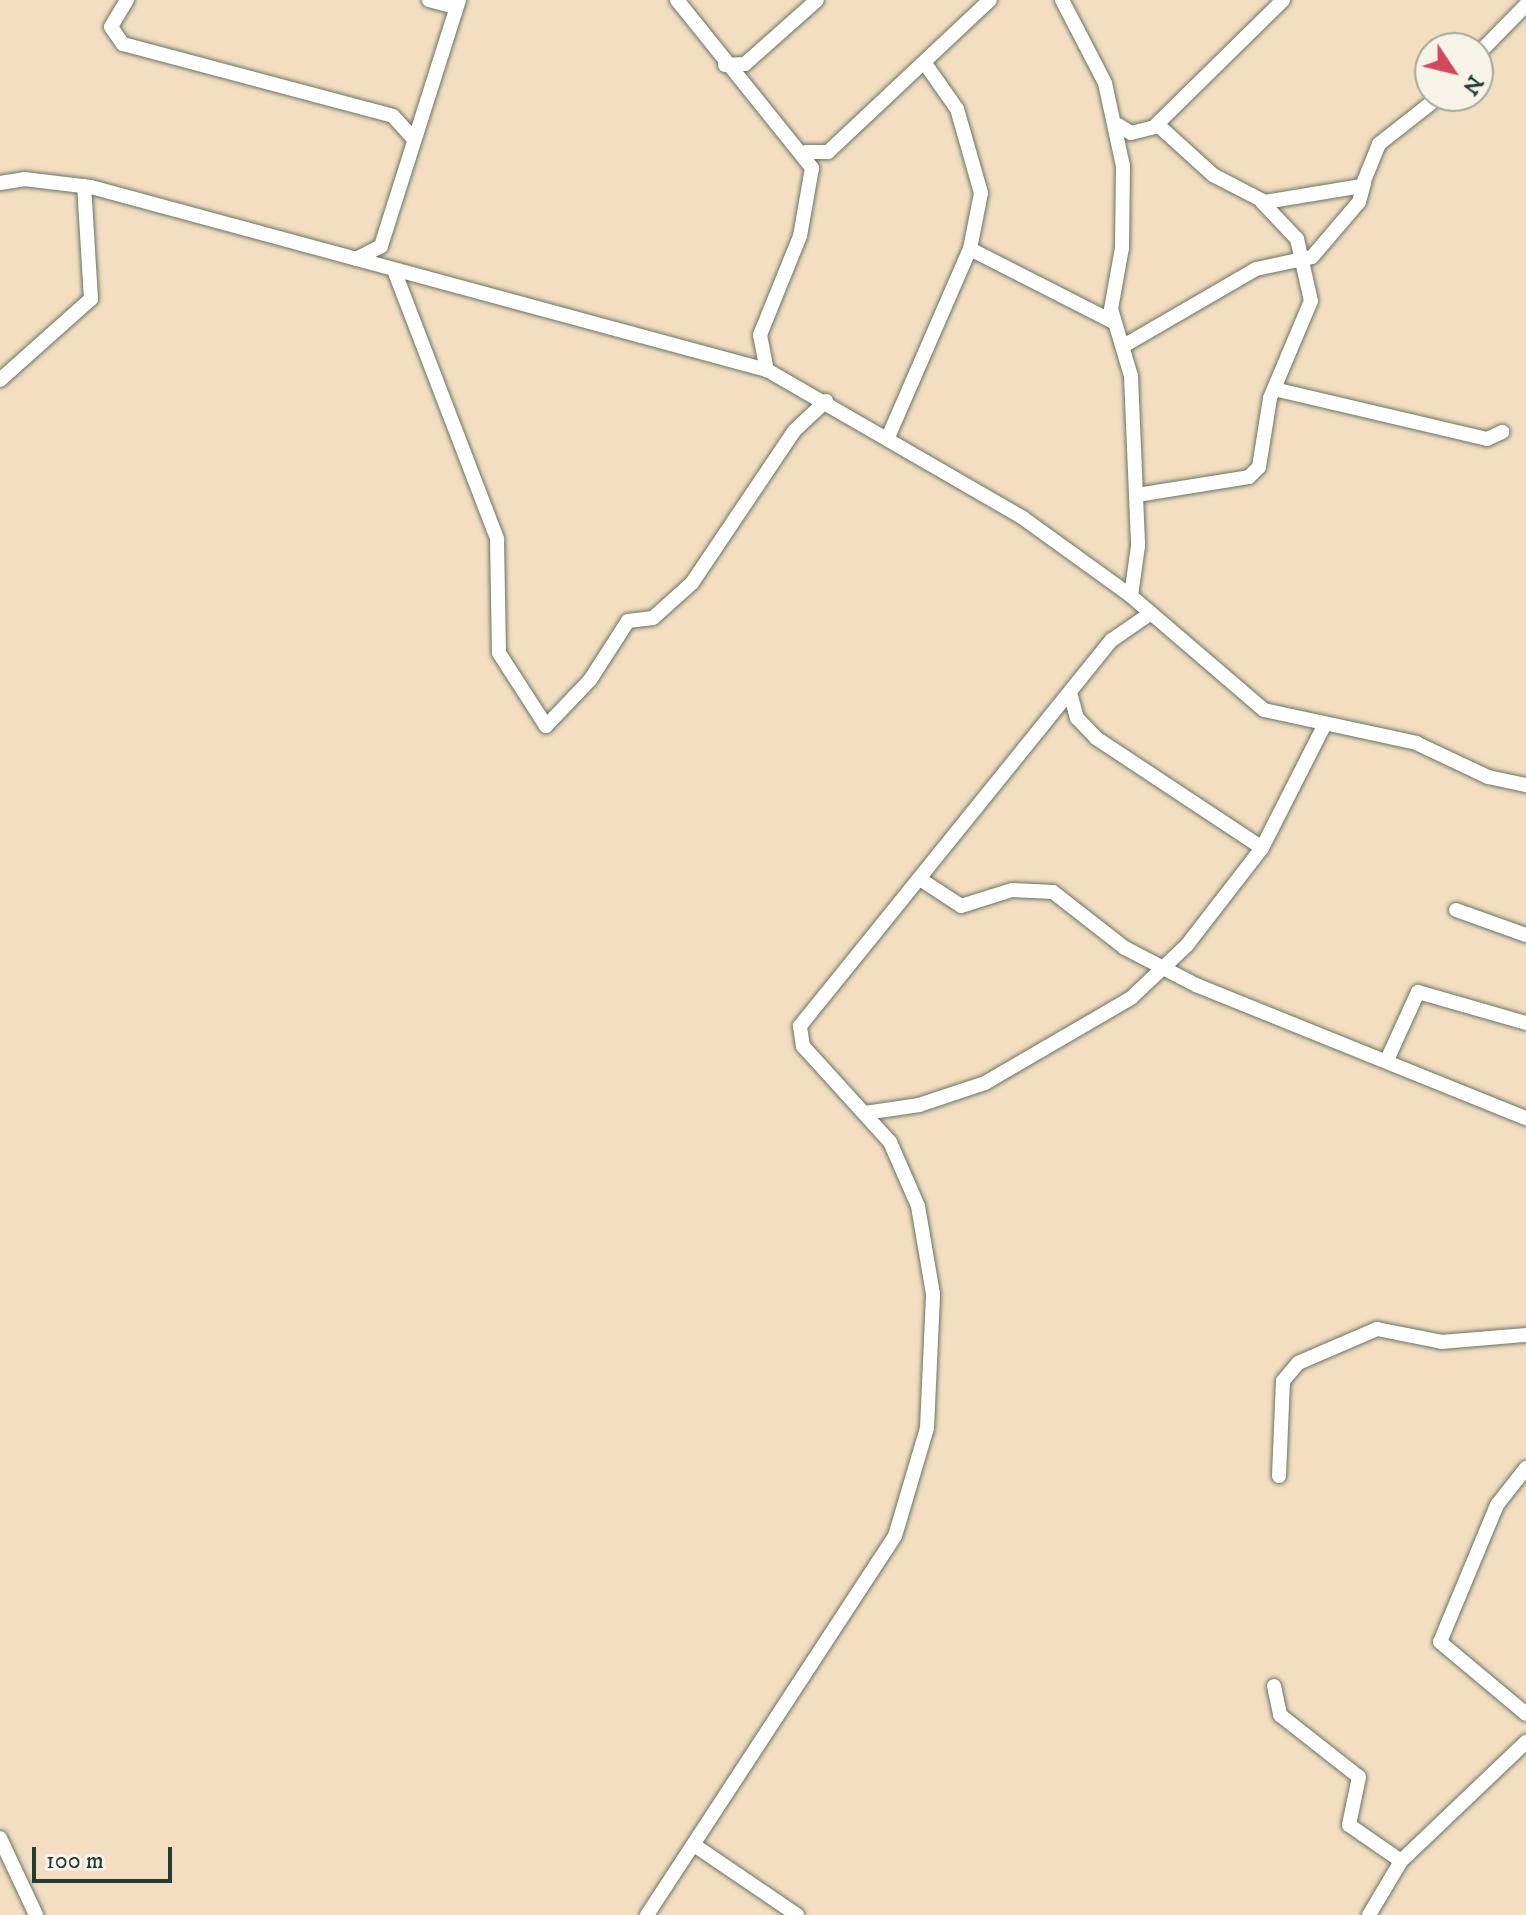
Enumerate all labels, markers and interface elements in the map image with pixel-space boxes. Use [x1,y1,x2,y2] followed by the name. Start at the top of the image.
[1414,32,1494,112] north arrow
[1456,70,1489,100] text: N
[36,1831,176,1881] scale bar
[46,1846,104,1876] text: 100 m

